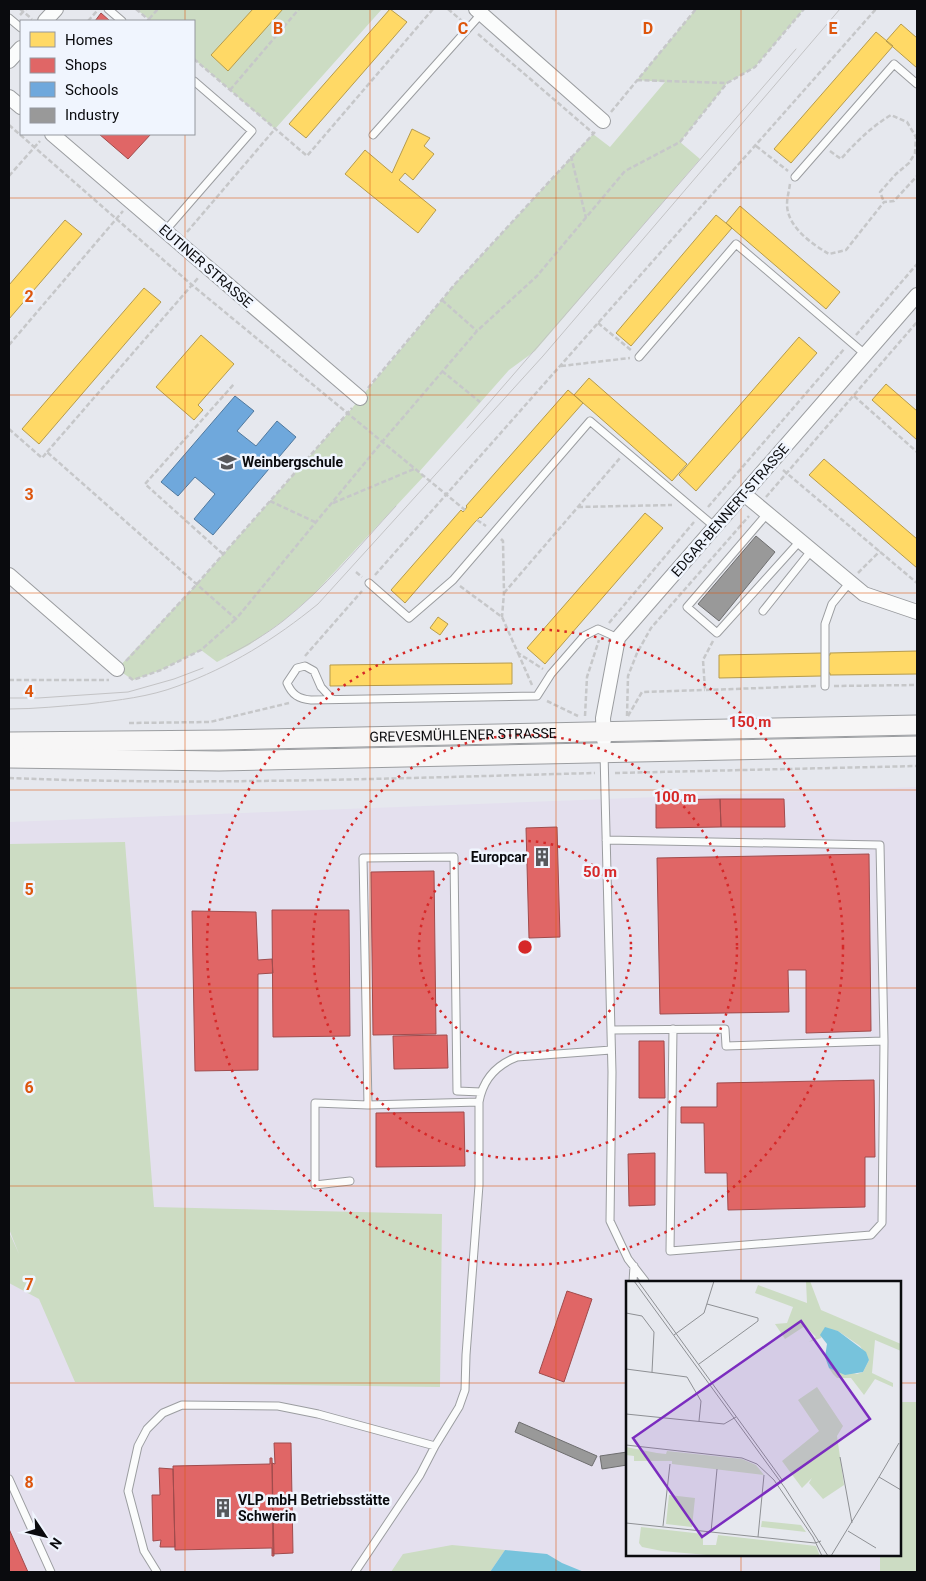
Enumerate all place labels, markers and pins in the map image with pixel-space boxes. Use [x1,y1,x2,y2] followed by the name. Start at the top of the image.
[216,451,238,473] school or university icon: Weinbergschule
[242,454,343,470] place label: Weinbergschule
[531,846,553,868] building icon: Europcar
[471,849,527,865] place label: Europcar
[516,938,534,956] centre of rings
[238,1492,390,1524] place label: VLP mbH Betriebsstätte Schwerin
[212,1497,234,1519] building icon: VLP mbH Betriebsstätte Schwerin

